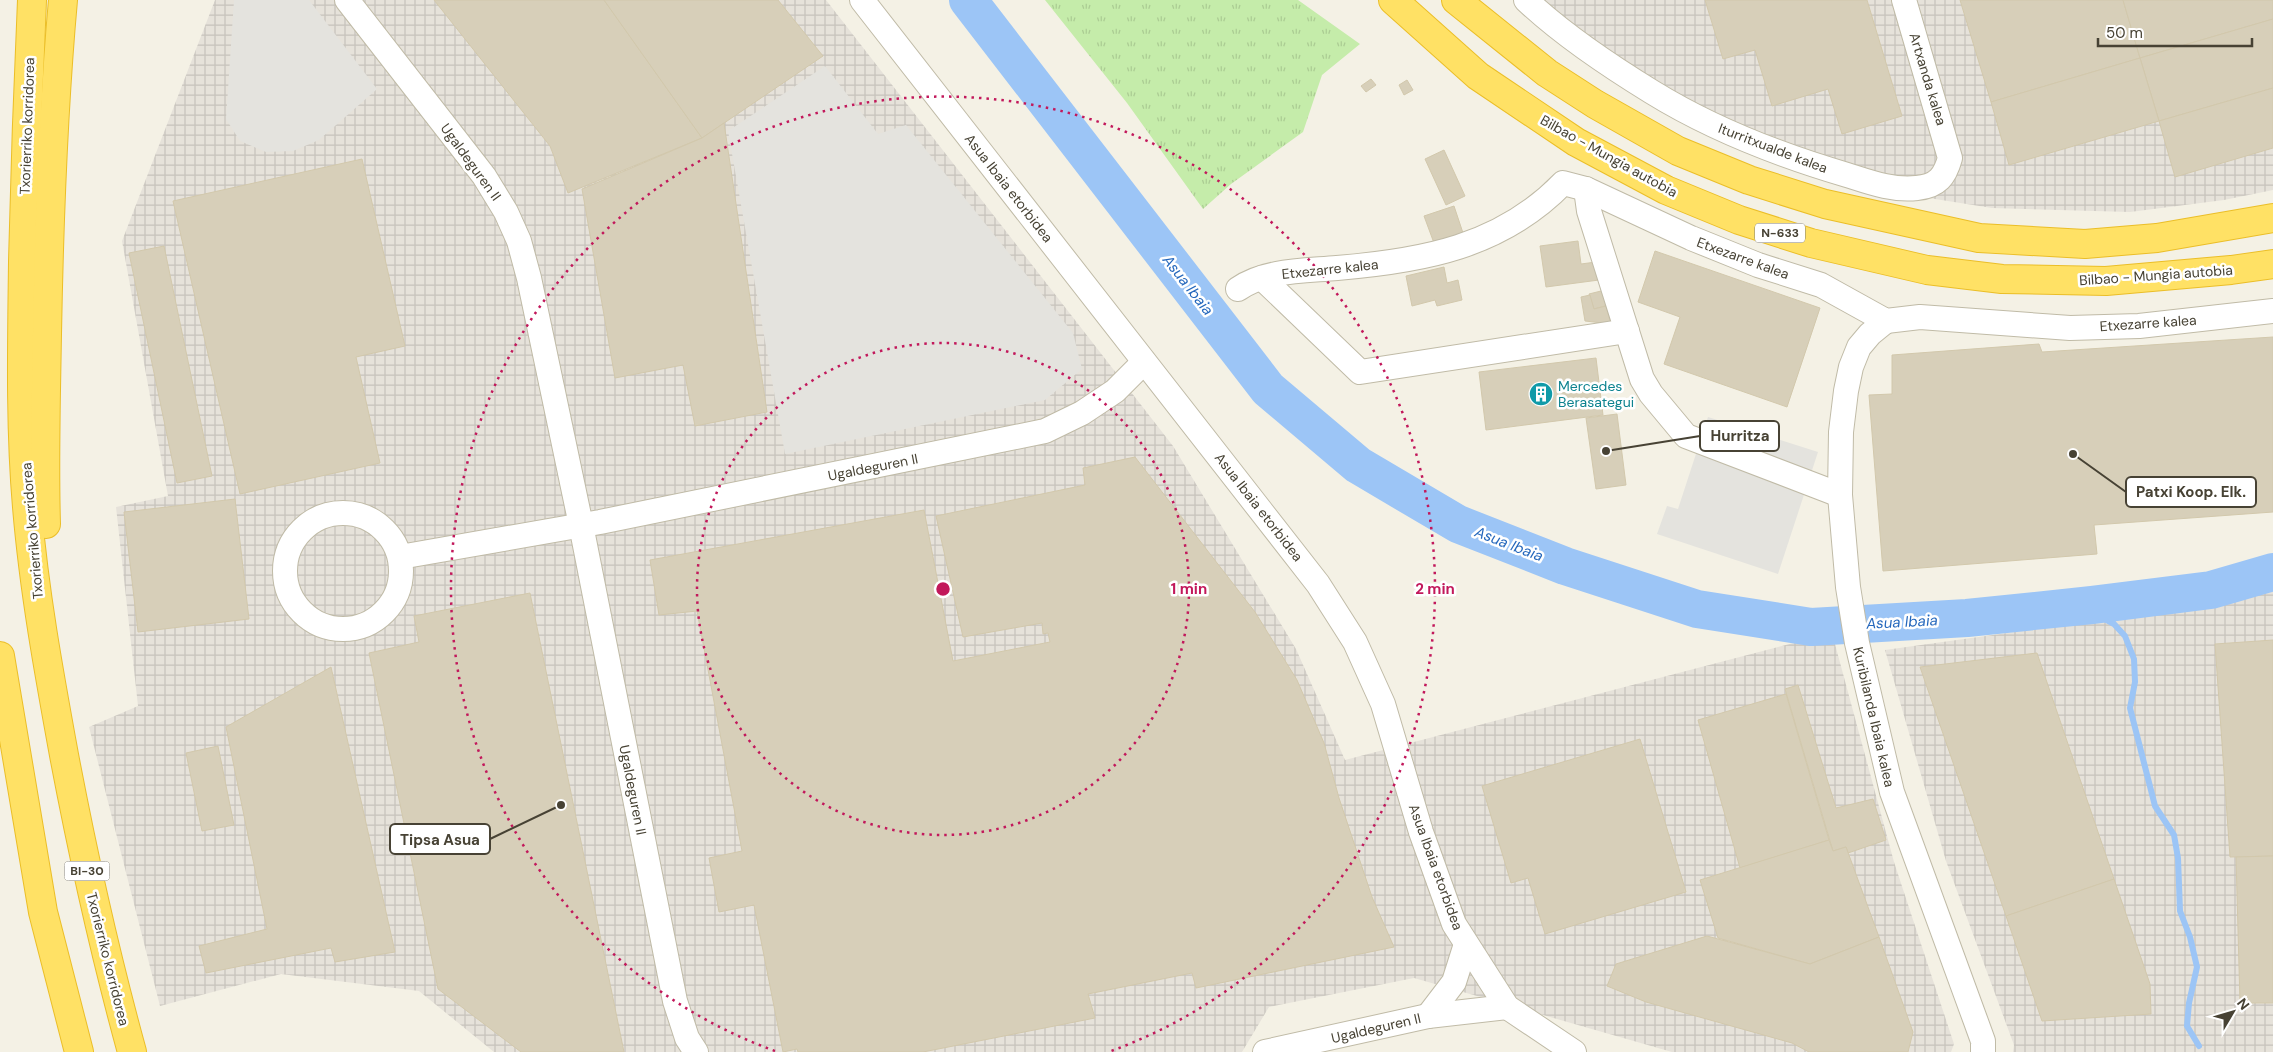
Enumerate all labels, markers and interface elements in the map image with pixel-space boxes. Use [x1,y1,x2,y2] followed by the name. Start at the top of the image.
[2098,15,2252,47] scale bar
[2106,23,2143,43] text: 50 m
[1905,30,1951,128] street label: Artxanda kalea
[16,57,38,195] street label: Txorierriko korridorea
[1537,111,1681,201] street label: Bilbao - Mungia autobia
[1716,119,1830,177] street label: Iturritxualde kalea
[437,120,505,204] street label: Ugaldeguren II
[961,130,1057,246] street label: Asua Ibaia etorbidea
[1755,224,1805,242] road number: N-633
[1694,233,1792,283] street label: Etxezarre kalea
[1157,250,1218,319] water label: Asua Ibaia
[1281,255,1379,283] street label: Etxezarre kalea
[2079,261,2233,289] street label: Bilbao - Mungia autobia
[2099,311,2197,335] street label: Etxezarre kalea
[1558,377,1634,411] place label: Mercedes Berasategui
[1528,381,1554,407] building icon: Mercedes Berasategui
[1700,421,1779,451] callout: Hurritza
[1711,426,1769,446] text: Hurritza
[826,449,920,485] street label: Ugaldeguren II
[1211,449,1307,565] street label: Asua Ibaia etorbidea
[17,462,47,600] street label: Txorierriko korridorea
[2126,477,2256,507] callout: Patxi Koop. Elk.
[2136,482,2246,502] text: Patxi Koop. Elk.
[1471,521,1546,566] water label: Asua Ibaia
[1171,579,1207,599] text: 1 min
[1415,579,1455,599] text: 2 min
[934,580,952,598] centre of rings
[1865,610,1938,634] water label: Asua Ibaia
[1849,645,1899,789] street label: Kuribilanda Ibaia kalea
[615,743,651,837] street label: Ugaldeguren II
[1405,801,1467,933] street label: Asua Ibaia etorbidea
[390,824,490,854] callout: Tipsa Asua
[400,830,480,850] text: Tipsa Asua
[64,861,110,880] road number: BI-30
[83,890,133,1028] street label: Txorierriko korridorea
[2208,987,2258,1037] north arrow
[2233,994,2253,1014] text: N
[1329,1009,1423,1047] street label: Ugaldeguren II

